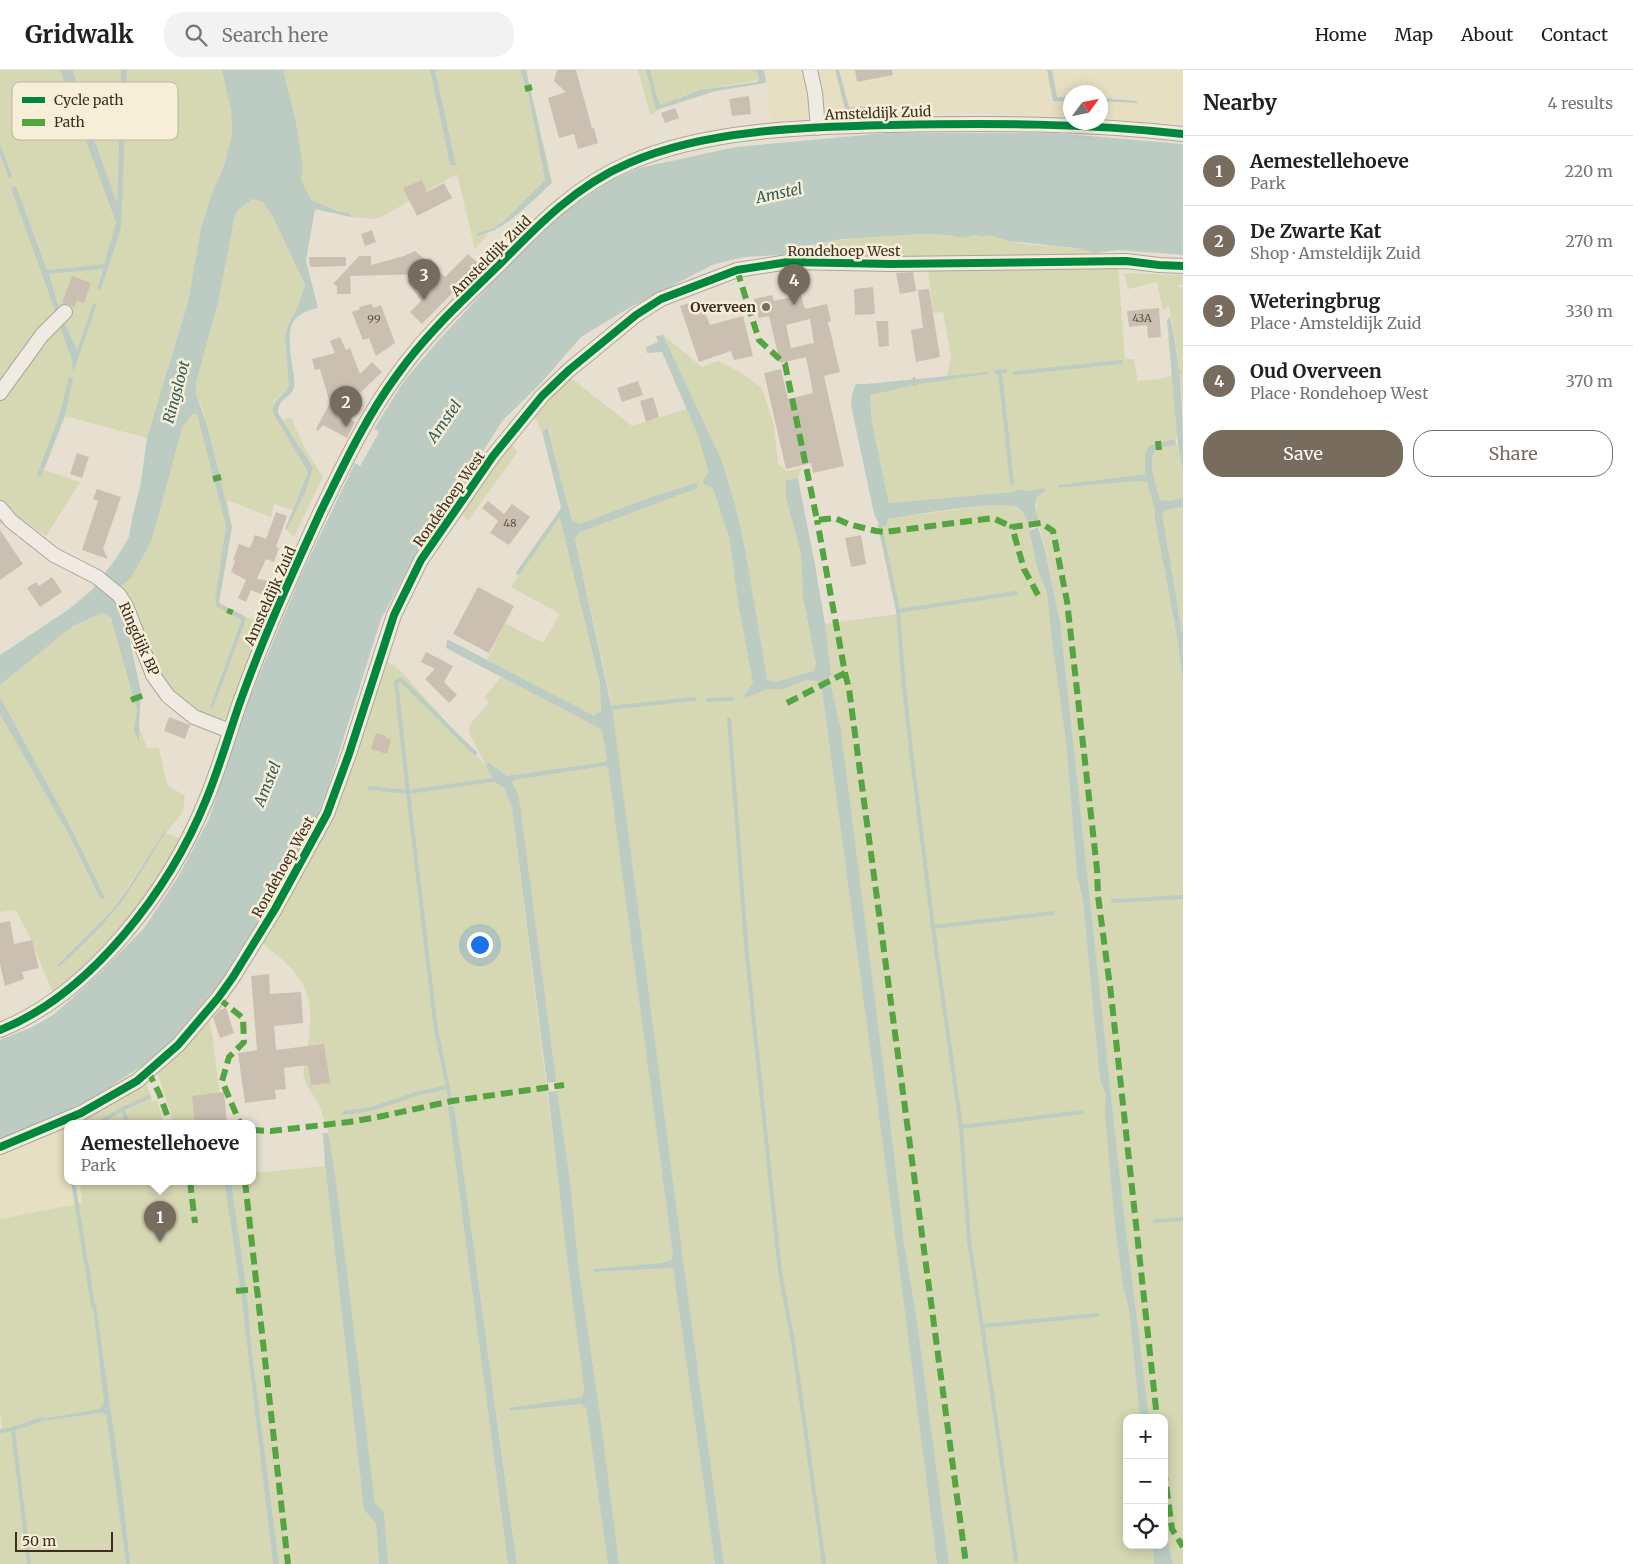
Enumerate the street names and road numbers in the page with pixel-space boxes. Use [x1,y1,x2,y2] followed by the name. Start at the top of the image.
[823,102,932,124] street label: Amsteldijk Zuid
[446,211,536,301] street label: Amsteldijk Zuid
[788,242,901,260] street label: Rondehoep West
[409,447,489,550] street label: Rondehoep West
[240,543,300,649] street label: Amsteldijk Zuid
[115,599,163,679] street label: Ringdijk BP
[248,813,318,921] street label: Rondehoep West

